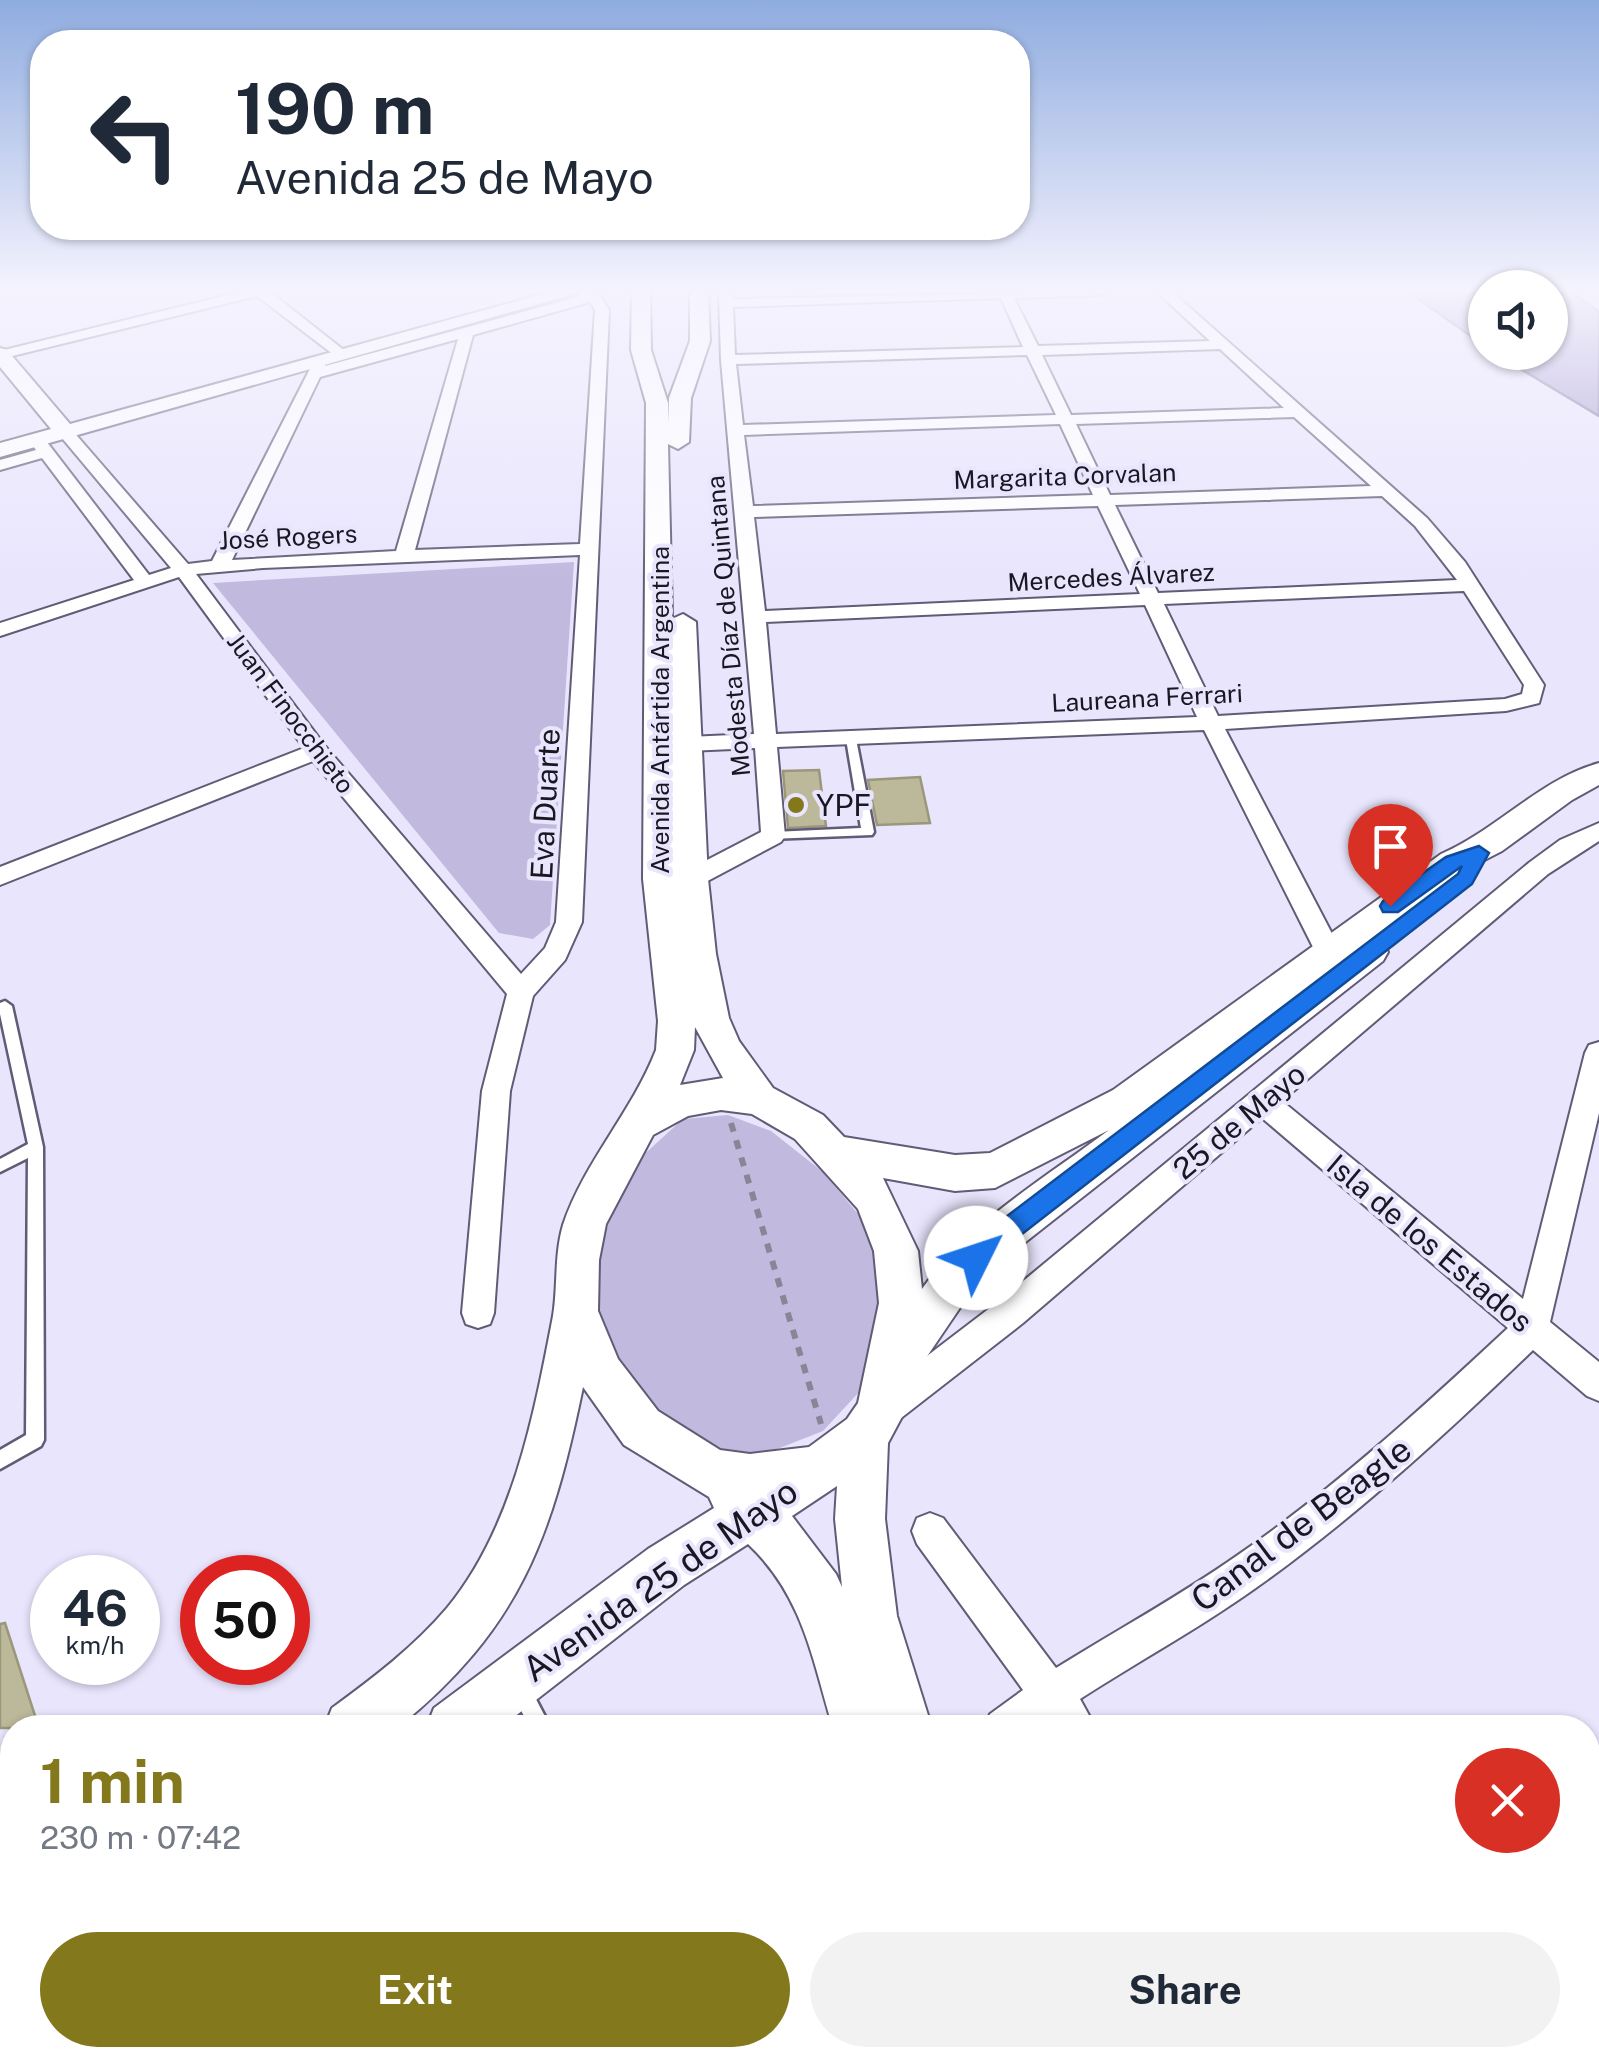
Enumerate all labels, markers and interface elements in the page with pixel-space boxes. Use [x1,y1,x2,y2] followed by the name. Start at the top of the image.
[235,67,434,150] text: 190 m
[70,70,200,200] icon: left
[235,151,654,204] text: Avenida 25 de Mayo
[1468,270,1568,370] map controls
[1468,270,1568,370] button: sound
[953,457,1177,495] street label: Margarita Corvalan
[700,474,756,778] street label: Modesta Díaz de Quintana
[218,518,358,556] street label: José Rogers
[645,546,675,874] street label: Avenida Antártida Argentina
[1007,557,1215,597] street label: Mercedes Álvarez
[221,627,361,799] street label: Juan Finocchieto
[1050,678,1244,718] street label: Laureana Ferrari
[523,728,567,880] street label: Eva Duarte
[816,787,871,823] place label: YPF
[785,794,807,816] marker: YPF
[1348,804,1433,907] pin
[1363,819,1418,874] icon: arrive
[1166,1055,1312,1187] street label: 25 de Mayo
[1320,1147,1540,1339] street label: Isla de los Estados
[924,1206,1028,1310] position arrow
[1183,1428,1419,1620] street label: Canal de Beagle
[515,1470,805,1690] street label: Avenida 25 de Mayo
[180,1555,310,1685] speed limit sign: 50
[62,1578,128,1637] text: 46
[66,1630,124,1660] text: km/h
[40,1746,185,1817] text: 1 min
[1455,1748,1560,1853] button: close
[40,1819,241,1856] text: 230 m · 07:42
[40,1932,790,2047] button: Exit
[810,1932,1560,2047] button: Share

